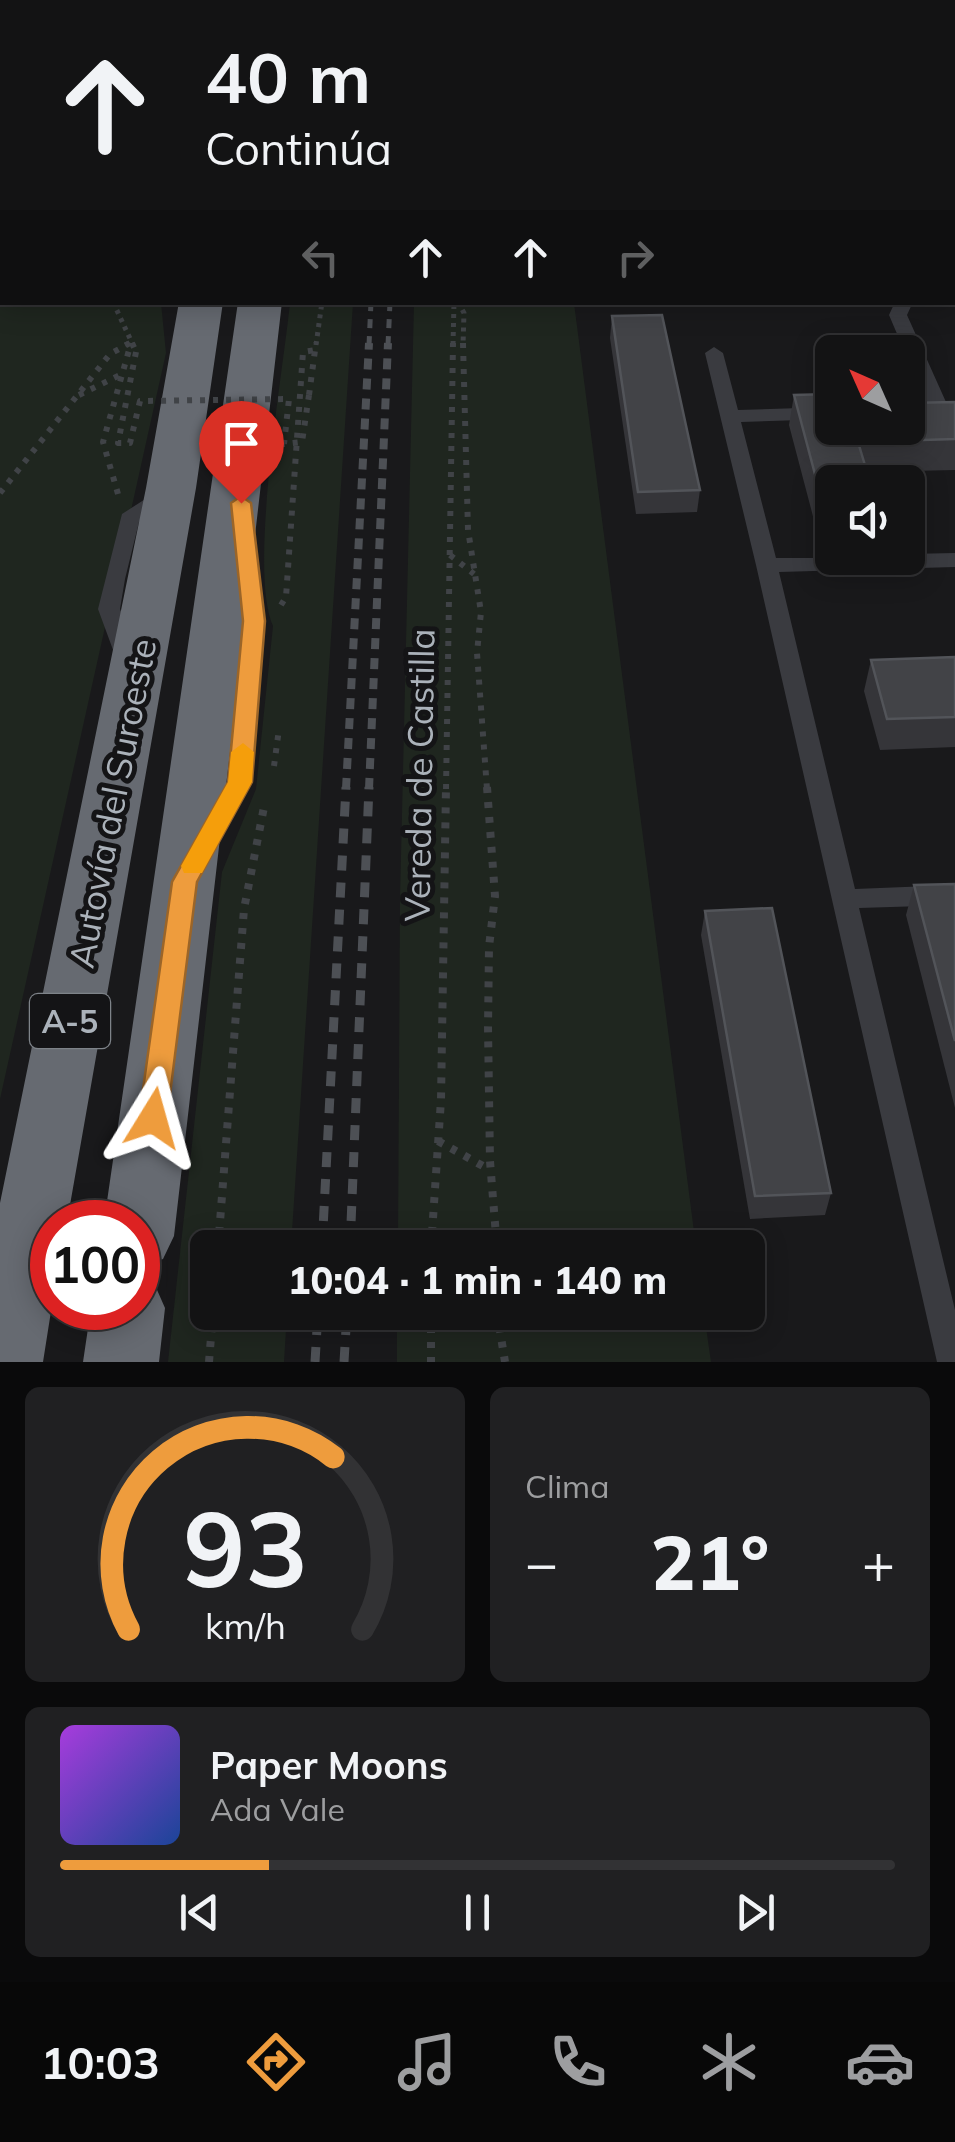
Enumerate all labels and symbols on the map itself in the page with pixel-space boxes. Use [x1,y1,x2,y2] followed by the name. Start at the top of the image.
[815,335,925,445] north arrow
[199,401,284,504] pin
[394,628,444,922] street label: Vereda de Castilla
[59,635,165,971] street label: Autovía del Suroeste
[30,994,110,1048] road number: A-5
[101,1066,205,1170] position arrow
[30,1200,160,1330] speed limit sign: 100

